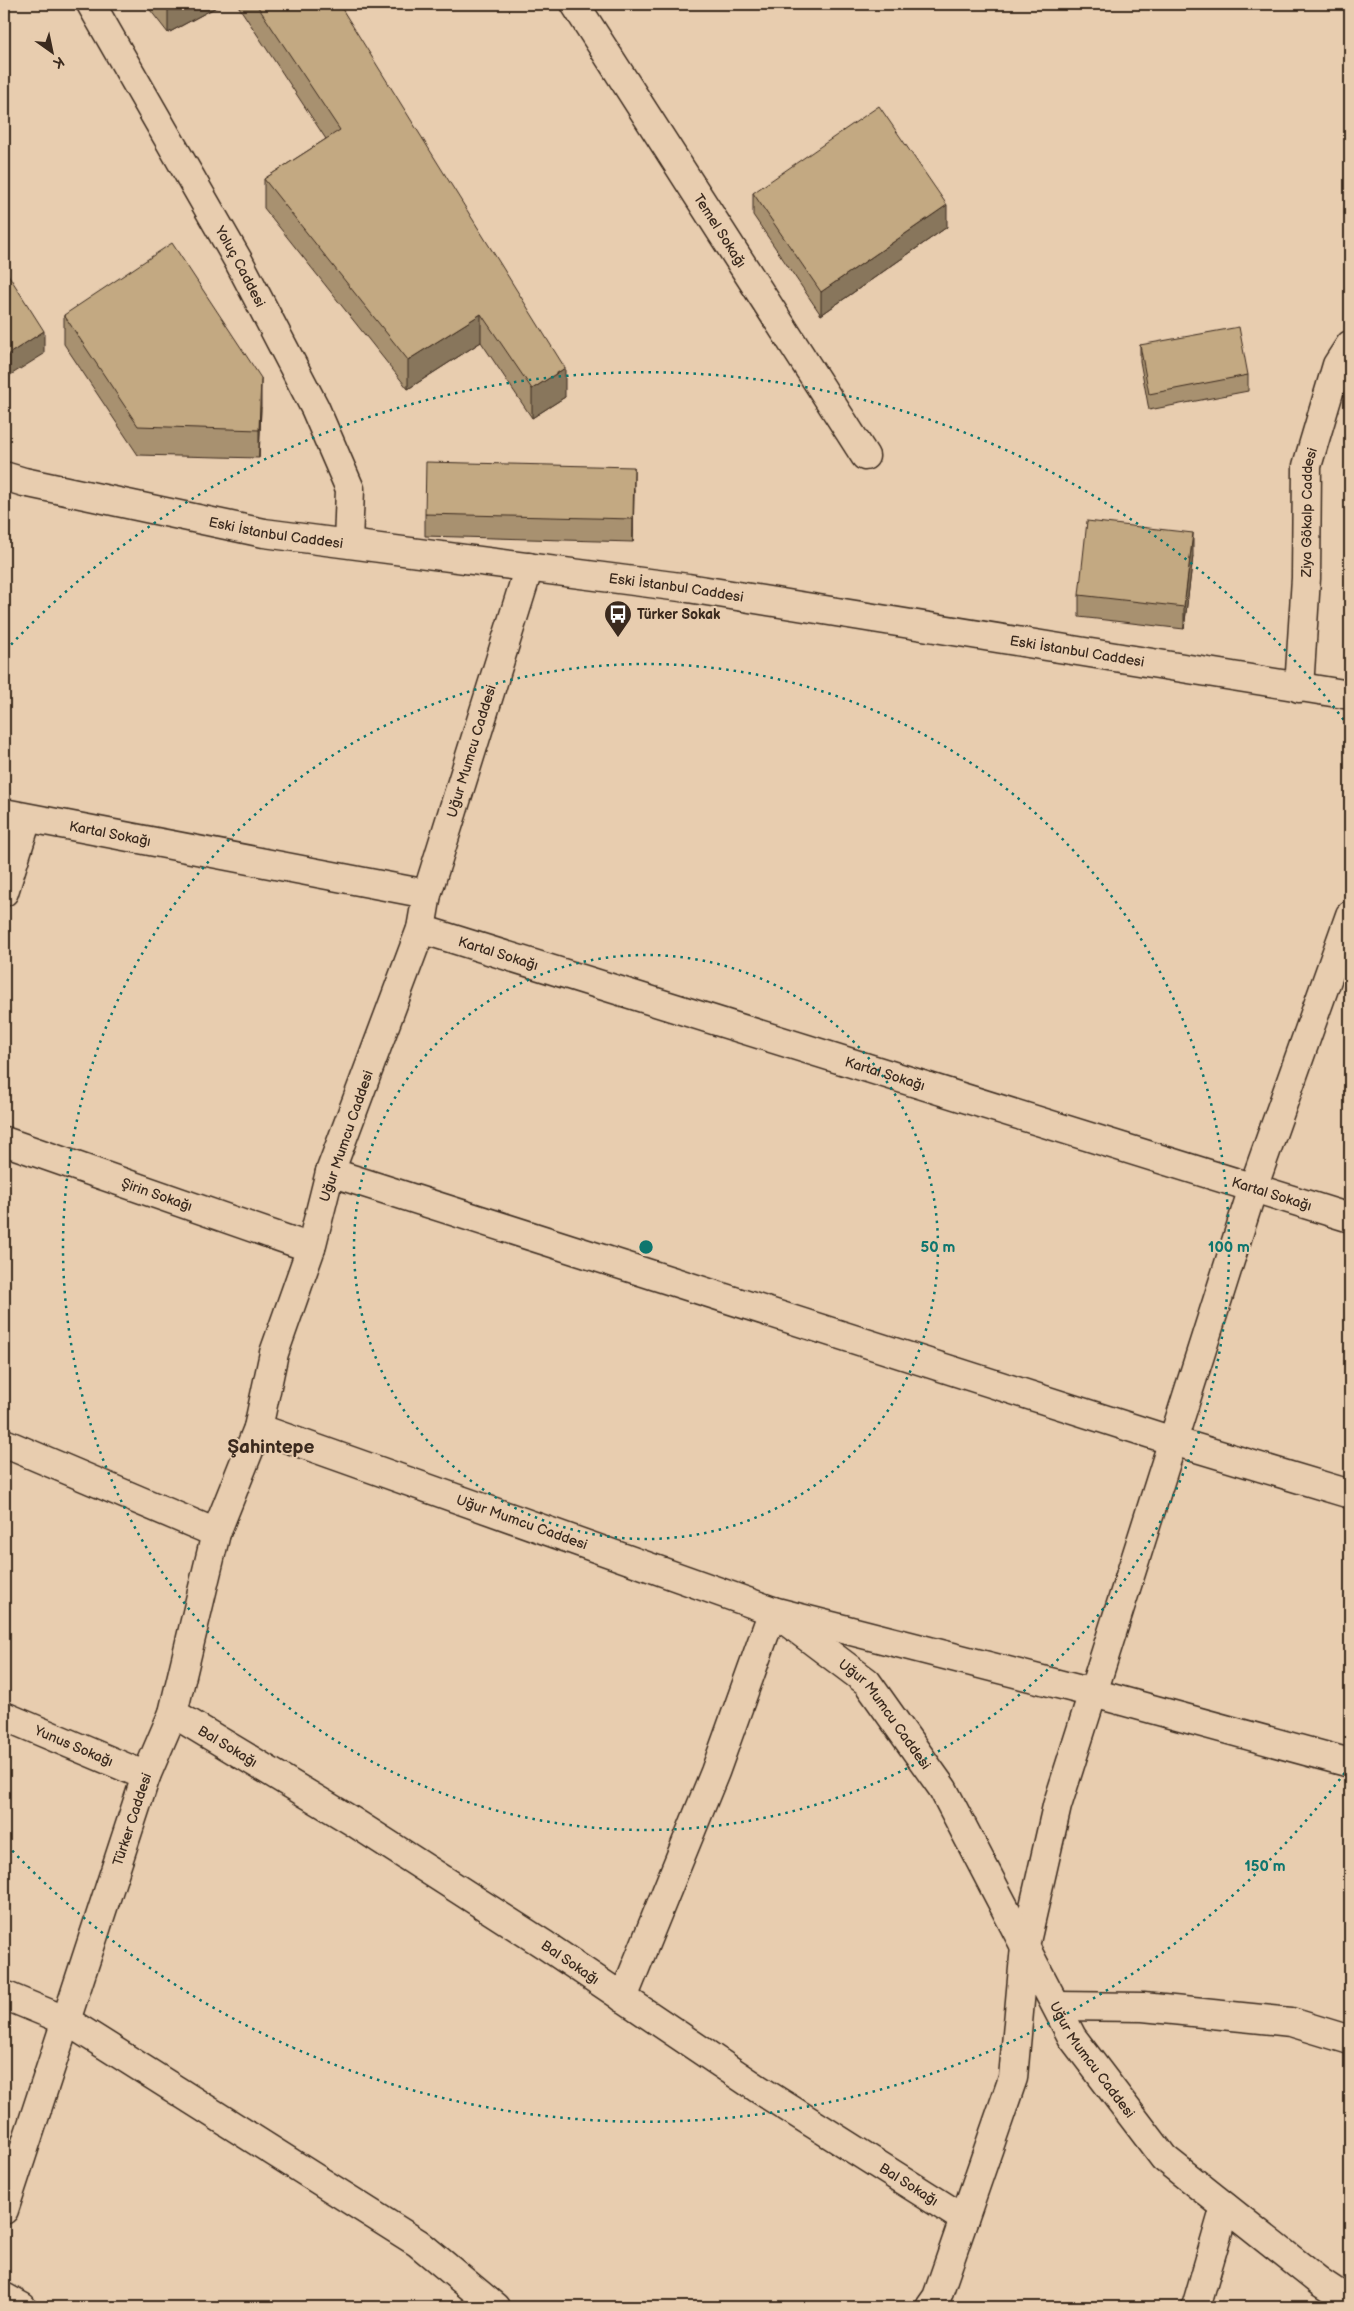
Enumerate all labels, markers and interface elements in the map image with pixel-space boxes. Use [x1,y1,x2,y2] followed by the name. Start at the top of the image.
[28,28,78,78] north arrow
[50,53,67,72] text: K
[690,191,750,271] street label: Temel Sokağı
[211,222,269,310] street label: Yoluç Caddesi
[1298,446,1321,578] street label: Ziya Gökalp Caddesi
[207,513,344,552] street label: Eski İstanbul Caddesi
[608,570,745,606] street label: Eski İstanbul Caddesi
[603,599,633,638] bus stop icon: Türker Sokak
[637,606,721,623] place label: Türker Sokak
[1009,632,1146,671] street label: Eski İstanbul Caddesi
[443,683,500,820] street label: Uğur Mumcu Caddesi
[68,818,152,850] street label: Kartal Sokağı
[456,933,540,974] street label: Kartal Sokağı
[843,1053,927,1094] street label: Kartal Sokağı
[316,1068,377,1204] street label: Uğur Mumcu Caddesi
[1230,1174,1314,1215] street label: Kartal Sokağı
[119,1175,195,1215] street label: Şirin Sokağı
[637,1238,655,1256] centre of rings
[921,1238,956,1257] text: 50 m
[1208,1238,1250,1257] text: 100 m
[228,1436,315,1459] district label: Şahintepe
[454,1491,590,1553] street label: Uğur Mumcu Caddesi
[835,1656,934,1773] street label: Uğur Mumcu Caddesi
[31,1722,116,1770] street label: Yunus Sokağı
[195,1722,260,1771] street label: Bal Sokağı
[109,1770,155,1868] street label: Türker Caddesi
[1244,1857,1286,1876] text: 150 m
[538,1937,602,1988] street label: Bal Sokağı
[1046,1999,1138,2121] street label: Uğur Mumcu Caddesi
[876,2160,941,2210] street label: Bal Sokağı

